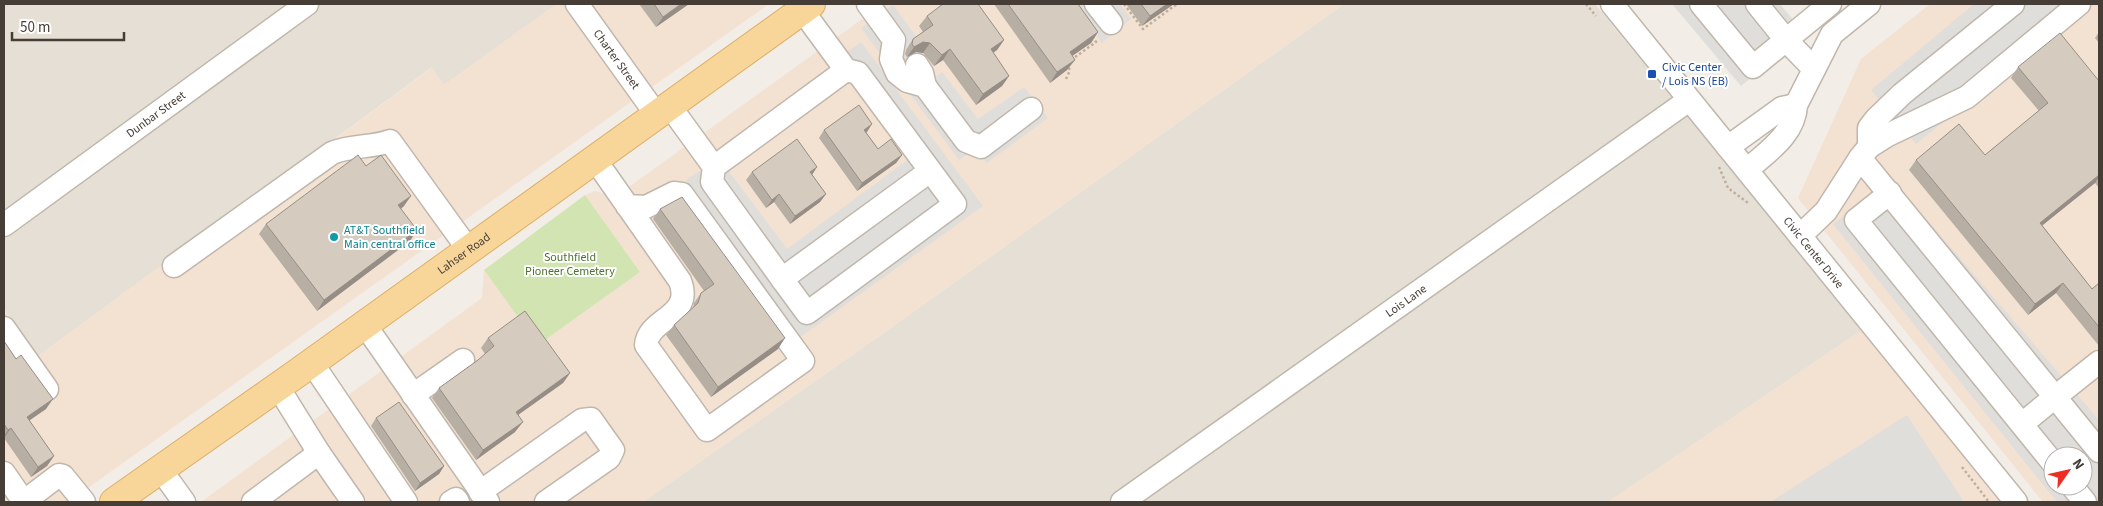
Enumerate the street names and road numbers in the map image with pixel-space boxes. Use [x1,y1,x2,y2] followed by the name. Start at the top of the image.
[589,26,644,93] street label: Charter Street
[123,87,189,142] street label: Dunbar Street
[1779,213,1848,292] street label: Civic Center Drive
[434,229,494,278] street label: Lahser Road
[1382,280,1430,321] street label: Lois Lane

